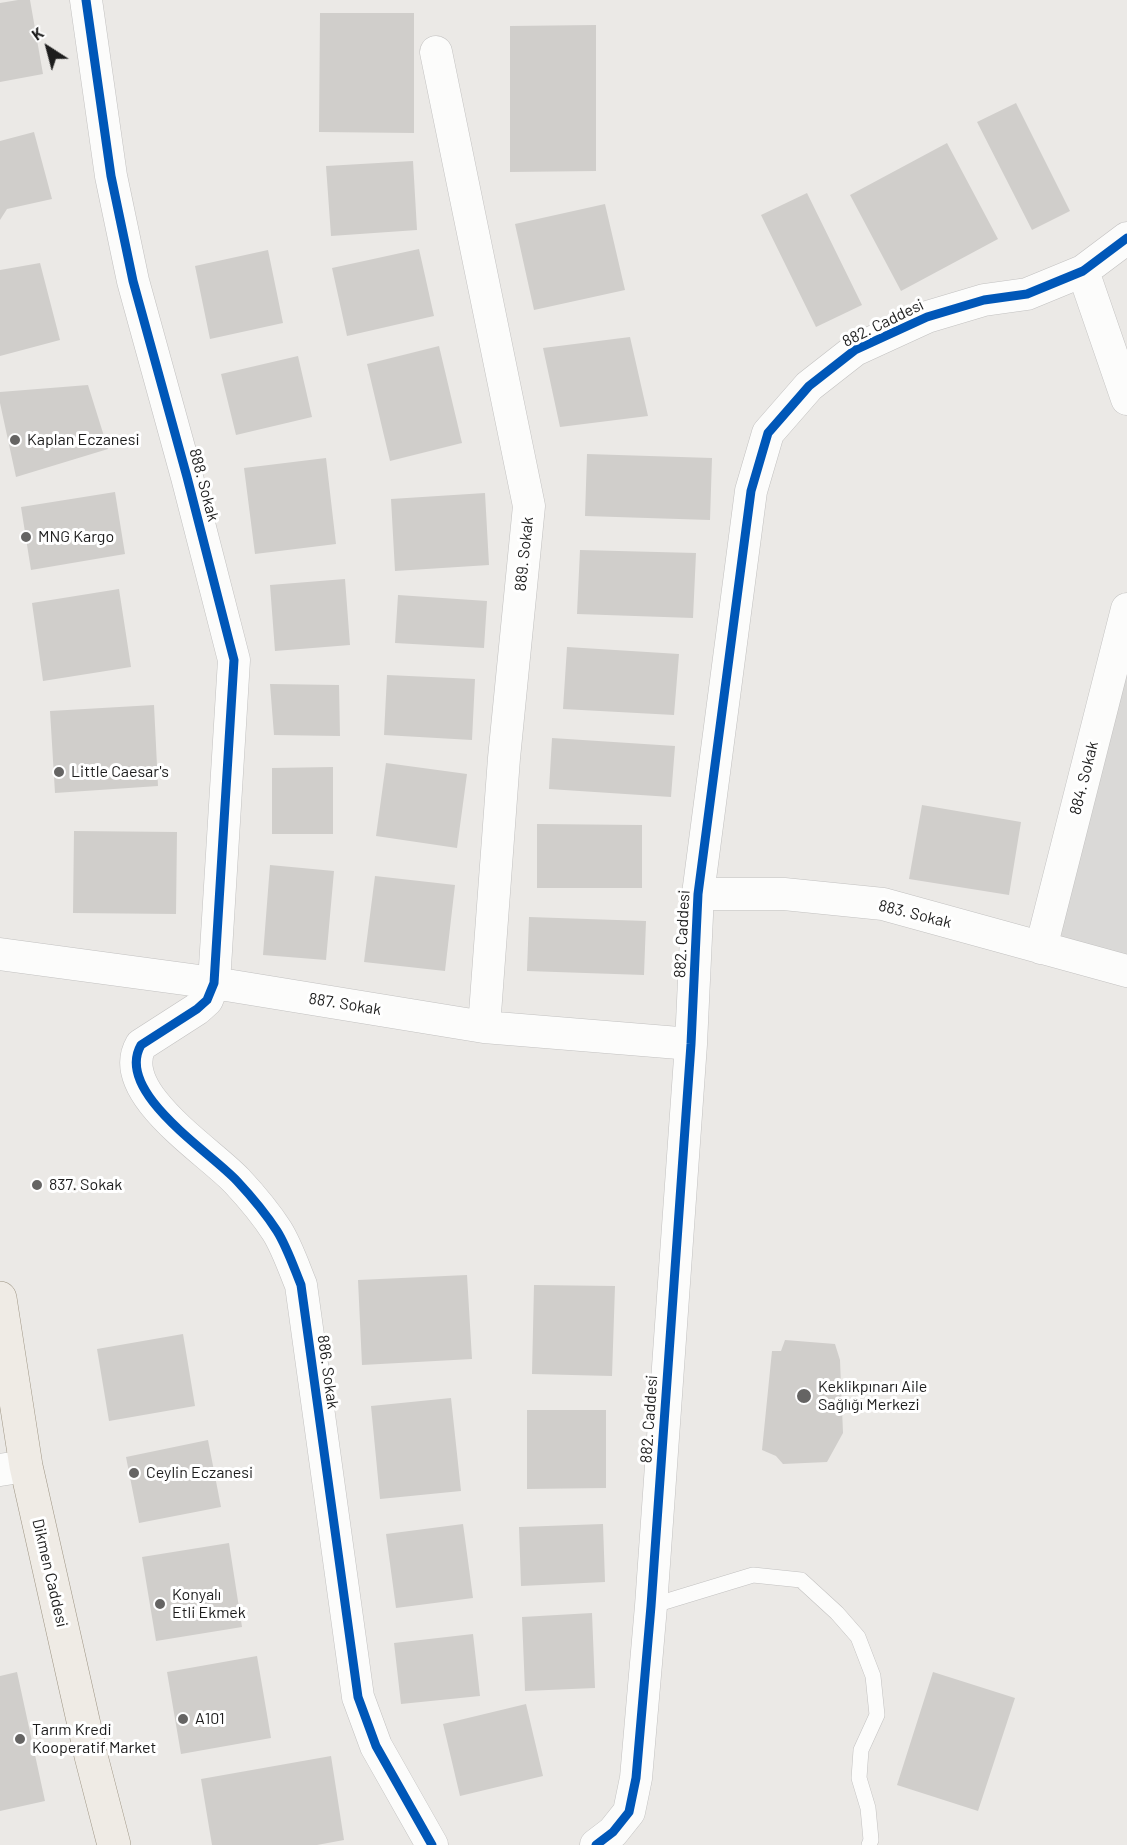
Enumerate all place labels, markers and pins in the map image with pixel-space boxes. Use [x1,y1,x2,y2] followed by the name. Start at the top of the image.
[27,430,139,450] place label: Kaplan Eczanesi
[8,433,22,447] marker: Kaplan Eczanesi
[38,527,114,547] place label: MNG Kargo
[19,530,33,544] marker: MNG Kargo
[71,762,169,782] place label: Little Caesar's
[52,765,66,779] marker: Little Caesar's
[49,1175,122,1195] place label: 837. Sokak
[30,1178,44,1192] marker: 837. Sokak
[818,1377,927,1415] place label: Keklikpınarı Aile Sağlığı Merkezi
[795,1387,813,1405] marker: Keklikpınarı Aile Sağlığı Merkezi
[146,1463,253,1483] place label: Ceylin Eczanesi
[127,1466,141,1480] marker: Ceylin Eczanesi
[172,1585,246,1623] place label: Konyalı Etli Ekmek
[153,1597,167,1611] marker: Konyalı Etli Ekmek
[195,1709,225,1729] place label: A101
[176,1712,190,1726] marker: A101
[32,1720,156,1758] place label: Tarım Kredi Kooperatif Market
[13,1732,27,1746] marker: Tarım Kredi Kooperatif Market

